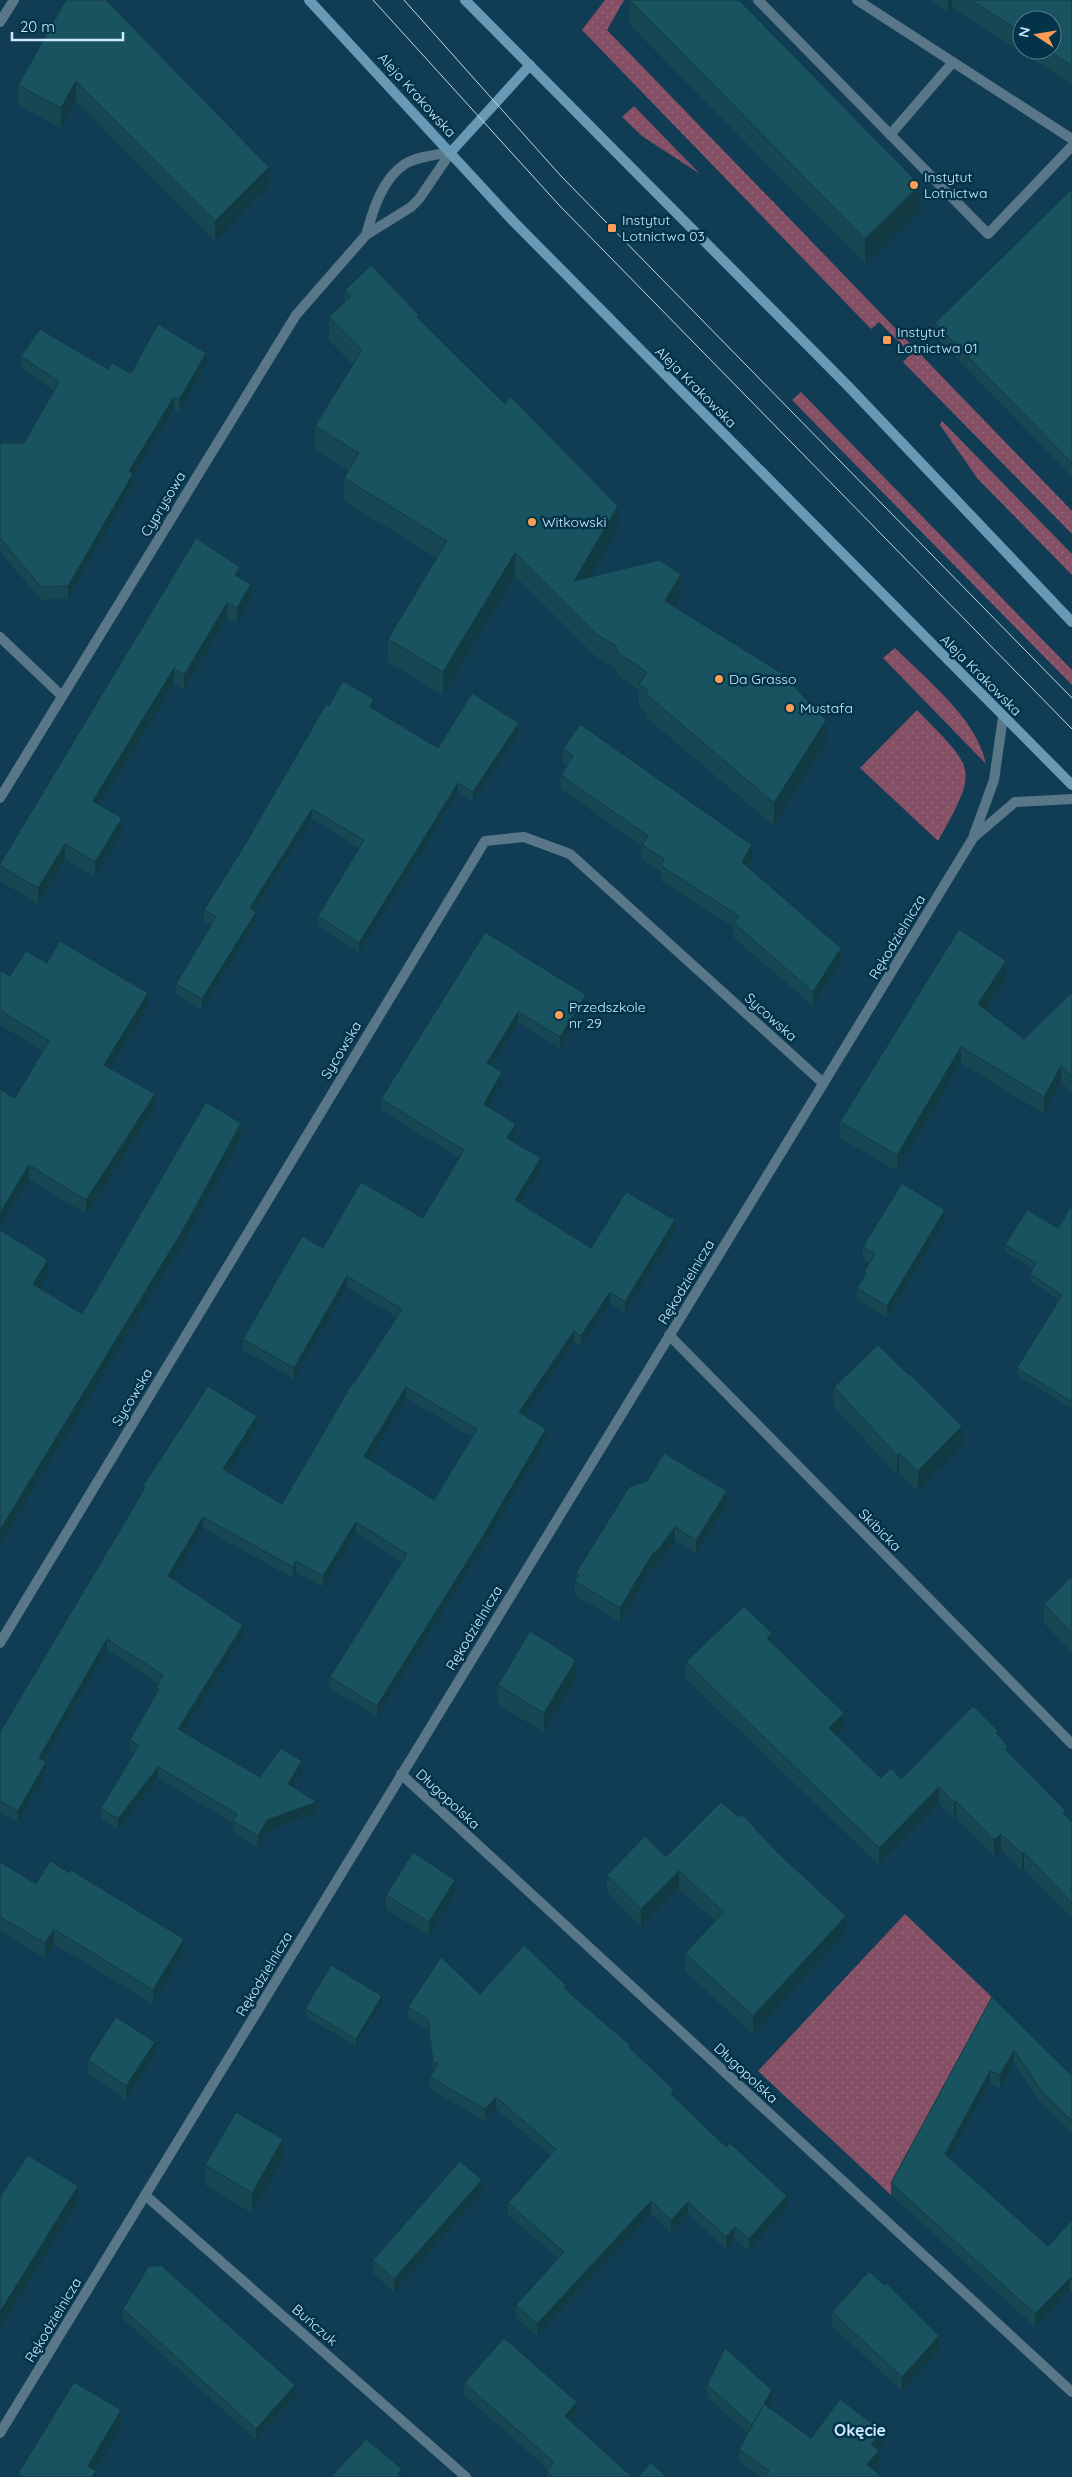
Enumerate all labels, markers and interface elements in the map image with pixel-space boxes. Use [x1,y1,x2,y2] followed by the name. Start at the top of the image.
[12,10,124,42] scale bar
[1012,10,1062,60] north arrow
[20,17,55,36] text: 20 m
[1014,25,1034,39] text: N
[374,49,460,141] street label: Aleja Krakowska
[924,168,987,202] place label: Instytut Lotnictwa
[908,179,920,191] marker: Instytut Lotnictwa
[622,211,705,245] place label: Instytut Lotnictwa 03
[606,222,618,234] marker: Instytut Lotnictwa 03
[897,323,978,357] place label: Instytut Lotnictwa 01
[881,334,893,346] marker: Instytut Lotnictwa 01
[652,343,740,431] street label: Aleja Krakowska
[137,468,189,540] street label: Cyprysowa
[542,513,606,531] place label: Witkowski
[526,516,538,528] marker: Witkowski
[937,631,1025,719] street label: Aleja Krakowska
[729,670,796,688] place label: Da Grasso
[713,673,725,685] marker: Da Grasso
[800,699,853,717] place label: Mustafa
[784,702,796,714] marker: Mustafa
[865,891,929,983] street label: Rękodzielnicza
[741,989,801,1045] street label: Sycowska
[569,998,646,1032] place label: Przedszkole nr 29
[553,1009,565,1021] marker: Przedszkole nr 29
[317,1018,365,1082] street label: Sycowska
[654,1236,718,1328] street label: Rękodzielnicza
[108,1365,156,1429] street label: Sycowska
[855,1505,905,1555] street label: Skibicka
[442,1582,506,1674] street label: Rękodzielnicza
[412,1765,484,1833] street label: Długopolska
[232,1928,296,2020] street label: Rękodzielnicza
[710,2039,782,2107] street label: Długopolska
[21,2274,85,2366] street label: Rękodzielnicza
[288,2300,342,2350] street label: Buńczuk
[834,2420,886,2440] district label: Okęcie

